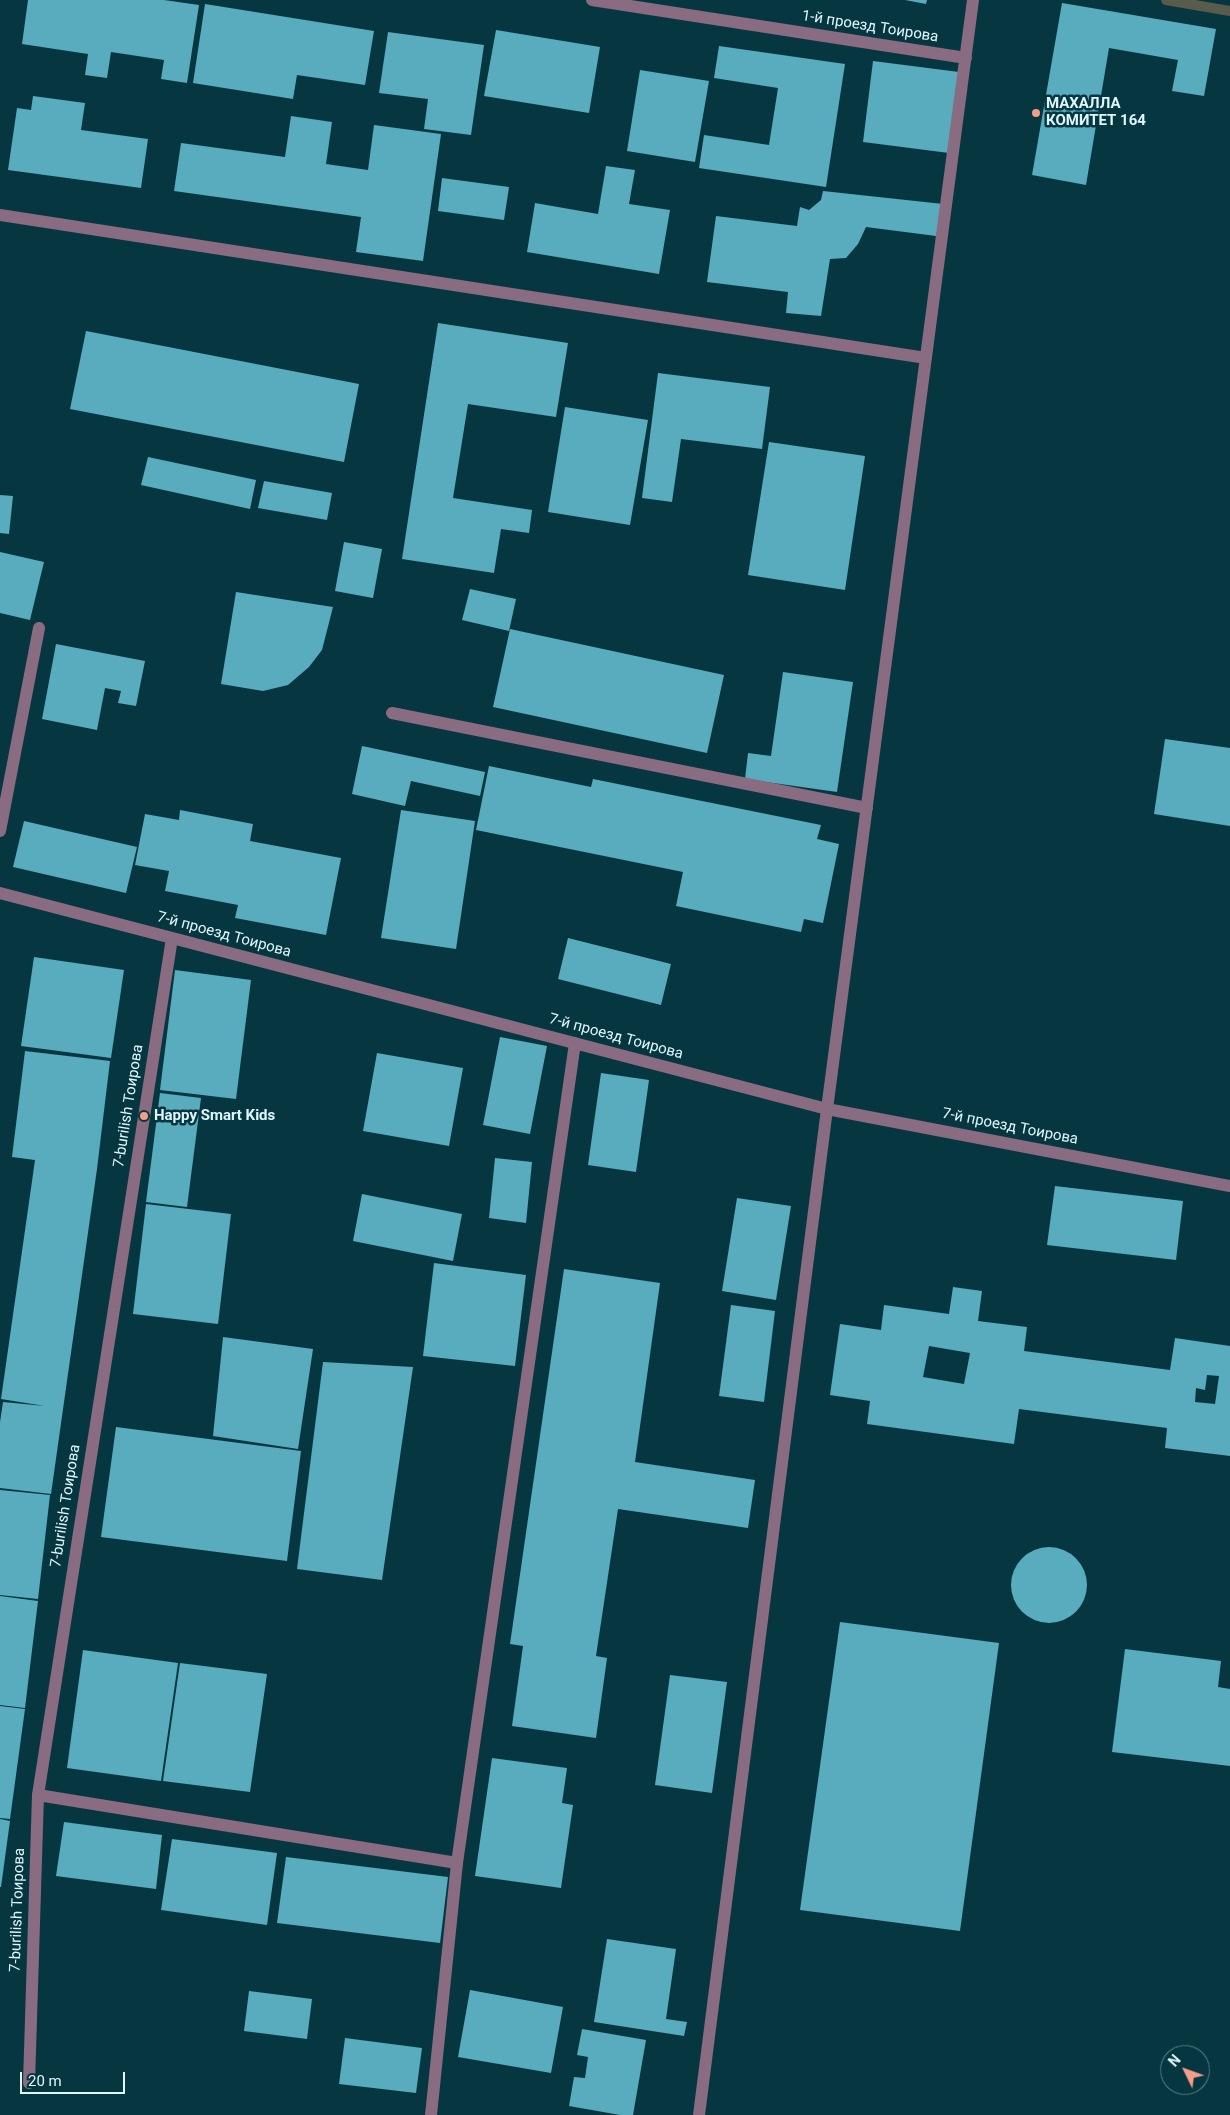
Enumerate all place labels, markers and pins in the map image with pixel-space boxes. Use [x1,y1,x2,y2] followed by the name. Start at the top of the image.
[1046,95,1146,130] place label: МАХАЛЛА КОМИТЕТ 164
[1030,107,1042,119] marker: МАХАЛЛА КОМИТЕТ 164
[154,1107,275,1125] place label: Happy Smart Kids
[138,1110,150,1122] marker: Happy Smart Kids

